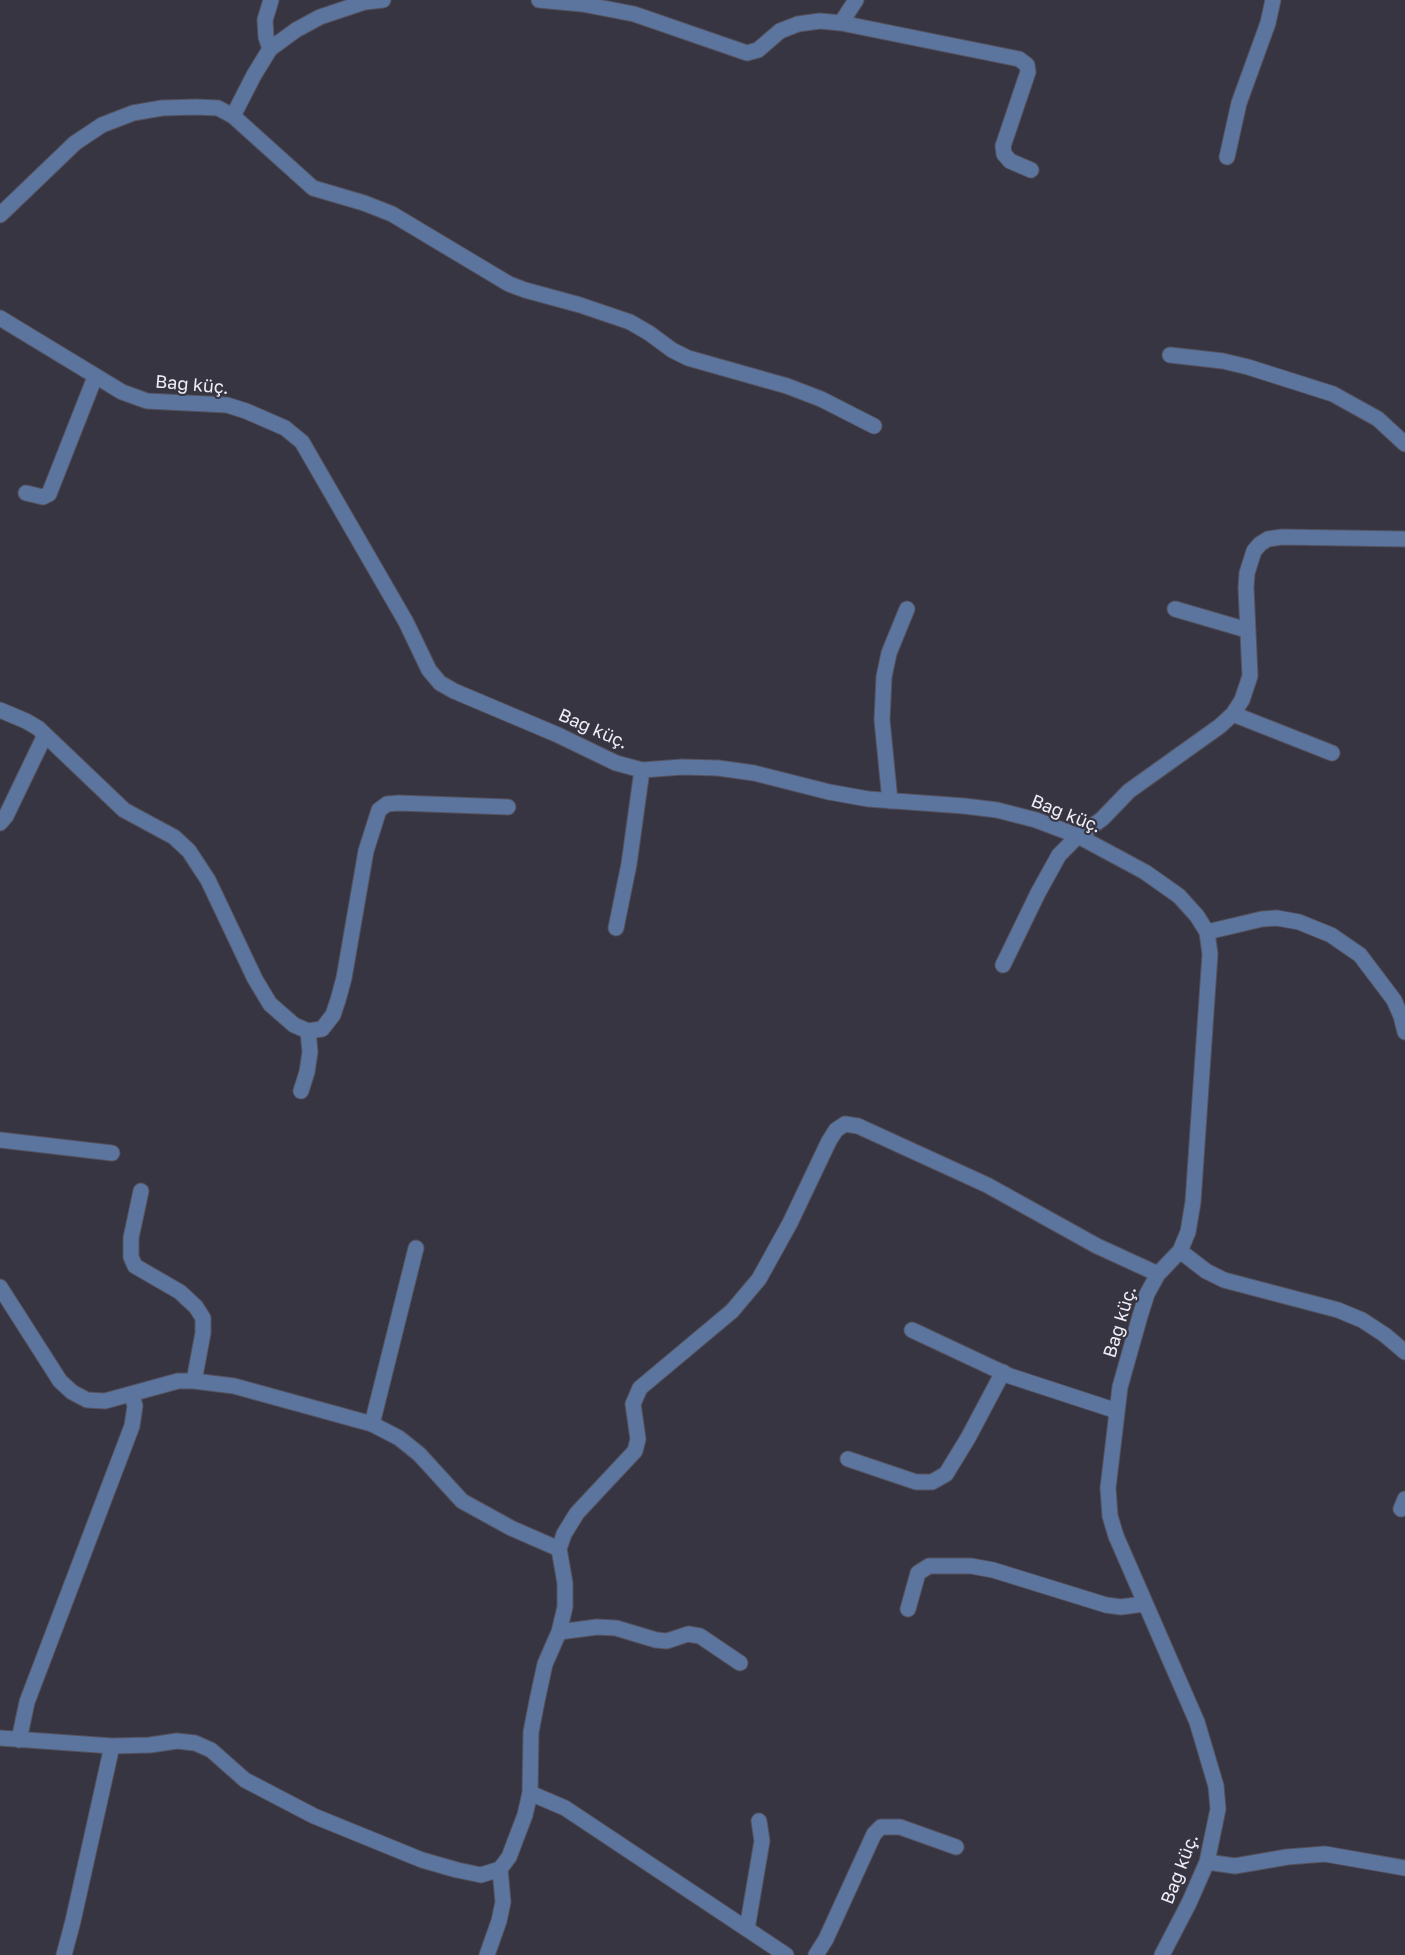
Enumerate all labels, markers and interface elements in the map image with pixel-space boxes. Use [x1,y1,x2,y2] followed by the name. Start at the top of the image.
[154,371,230,399] street label: Bağ küç.
[555,704,631,754] street label: Bağ küç.
[1028,790,1104,838] street label: Bağ küç.
[1099,1284,1141,1360] street label: Bağ küç.
[1157,1831,1203,1907] street label: Bağ küç.

